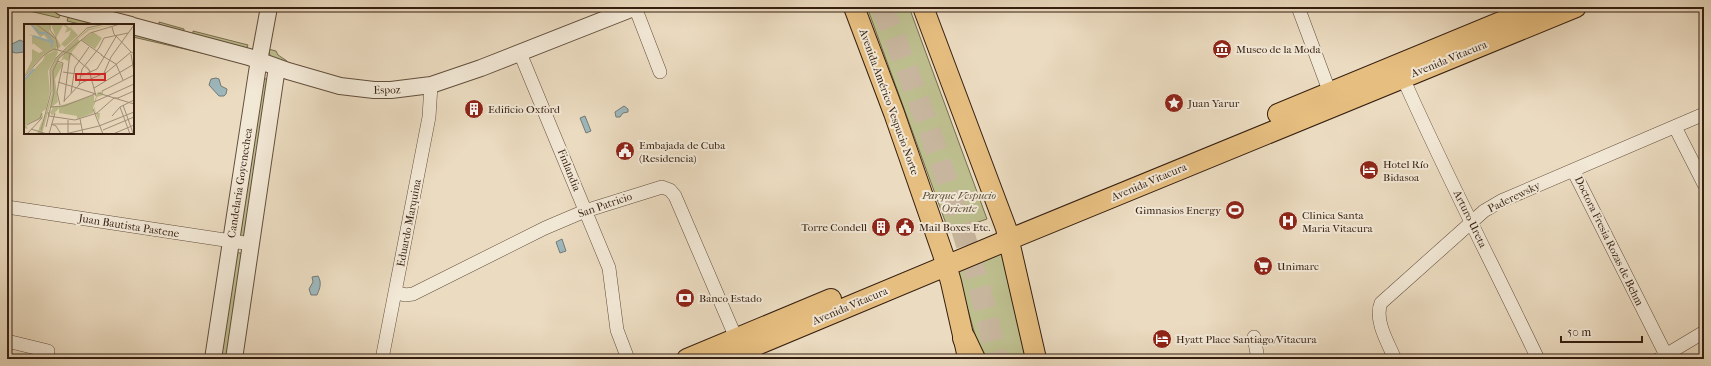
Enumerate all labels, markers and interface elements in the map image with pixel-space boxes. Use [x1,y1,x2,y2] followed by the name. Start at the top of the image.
[24,24,134,134] inset map
[856,26,922,177] street label: Avenida Américo Vespucio Norte
[1211,38,1233,60] museum icon: Museo de la Moda
[1408,38,1490,81] street label: Avenida Vitacura
[1236,43,1321,56] place label: Museo de la Moda
[373,83,401,97] street label: Espoz
[1163,92,1185,114] place icon: Juan Yarur
[1187,97,1240,110] place label: Juan Yarur
[463,98,485,120] building icon: Edificio Oxford
[488,103,561,116] place label: Edificio Oxford
[225,126,255,239] street label: Candelaria Goyenechea
[639,139,726,165] place label: Embajada de Cuba (Residencia)
[614,140,636,162] public building icon: Embajada de Cuba (Residencia)
[555,147,584,194] street label: Finlandia
[1383,158,1429,184] place label: Hotel Río Bidasoa
[1358,159,1380,181] hotel icon: Hotel Río Bidasoa
[1108,160,1190,204] street label: Avenida Vitacura
[1572,174,1646,309] street label: Doctora Fresia Rozas de Behm
[394,177,424,268] street label: Eduardo Marquina
[1486,178,1543,215] street label: Paderewsky
[1450,187,1490,251] street label: Arturo Ureta
[921,189,996,215] park label: Parque Vespucio Oriente
[576,190,634,220] street label: San Patricio
[1224,199,1246,221] sports icon: Gimnasios Energy
[1135,204,1222,217] place label: Gimnasios Energy
[1302,209,1374,235] place label: Clinica Santa Maria Vitacura
[1277,210,1299,232] hospital icon: Clinica Santa Maria Vitacura
[77,211,181,240] street label: Juan Bautista Pastene
[870,216,892,238] building icon: Torre Condell
[894,216,916,238] public building icon: Mail Boxes Etc.
[801,221,867,234] place label: Torre Condell
[919,221,990,234] place label: Mail Boxes Etc.
[1252,255,1274,277] supermarket icon: Unimarc
[1277,260,1319,273] place label: Unimarc
[809,284,891,328] street label: Avenida Vitacura
[674,287,696,309] bank icon: Banco Estado
[699,292,762,305] place label: Banco Estado
[1561,318,1642,344] scale bar
[1567,325,1591,339] text: 50 m
[1151,328,1173,350] hotel icon: Hyatt Place Santiago/Vitacura
[1176,333,1317,346] place label: Hyatt Place Santiago/Vitacura

